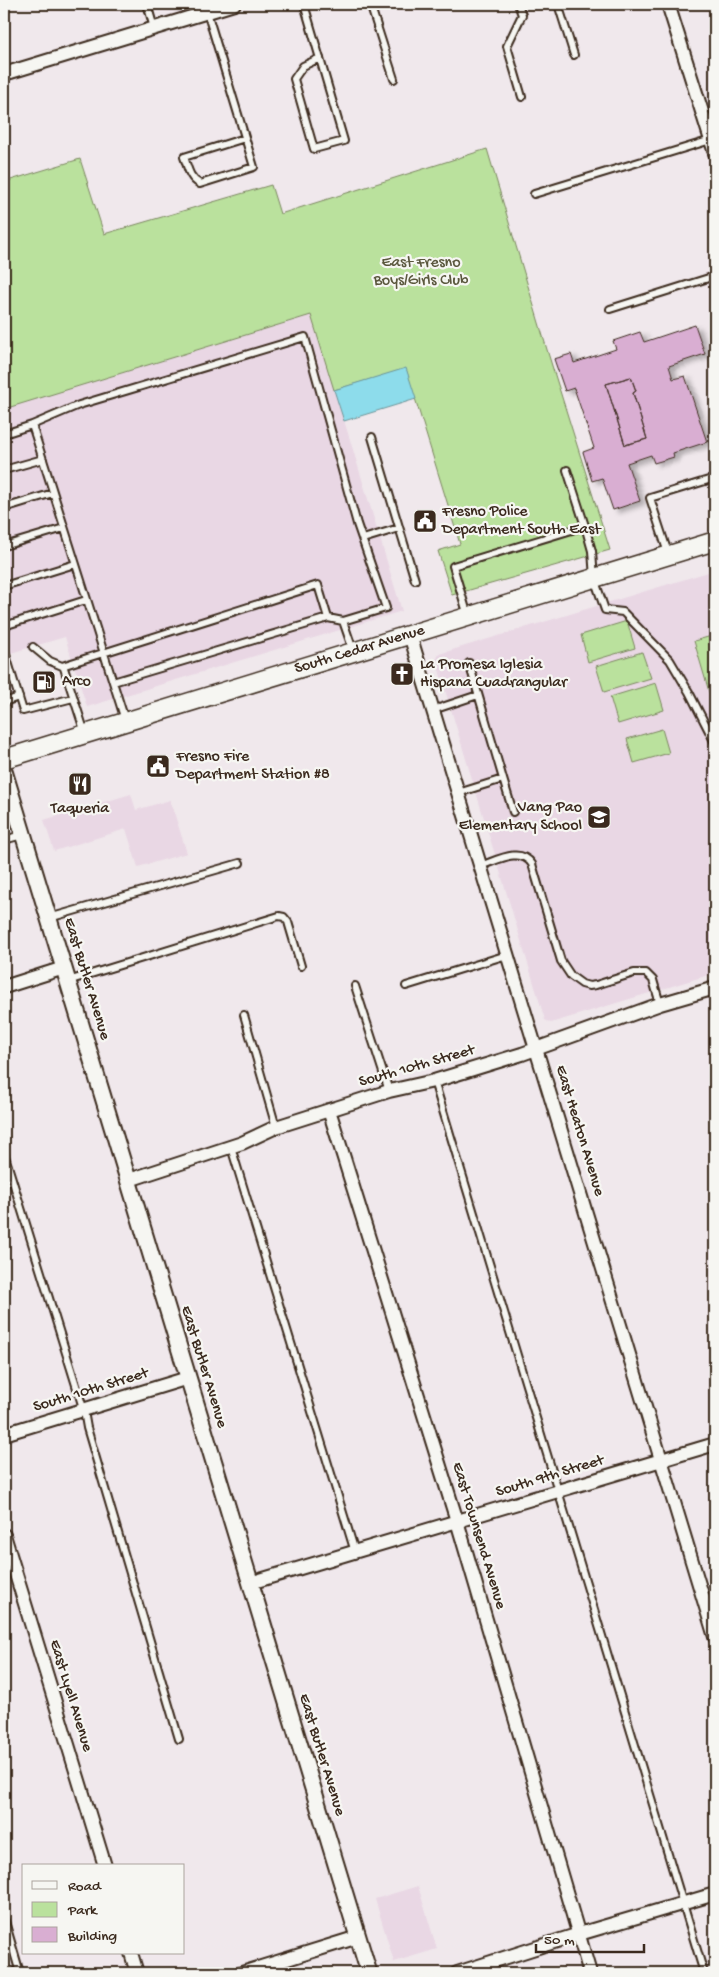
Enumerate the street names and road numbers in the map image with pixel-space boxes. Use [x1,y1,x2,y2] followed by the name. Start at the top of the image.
[292,621,428,679] street label: South Cedar Avenue
[58,916,114,1043] street label: East Butler Avenue
[357,1041,478,1093] street label: South 10th Street
[550,1063,608,1199] street label: East Heaton Avenue
[175,1304,231,1431] street label: East Butler Avenue
[31,1364,152,1418] street label: South 10th Street
[494,1451,608,1502] street label: South 9th Street
[447,1460,510,1612] street label: East Townsend Avenue
[44,1638,96,1755] street label: East Lyell Avenue
[293,1692,349,1819] street label: East Butler Avenue

